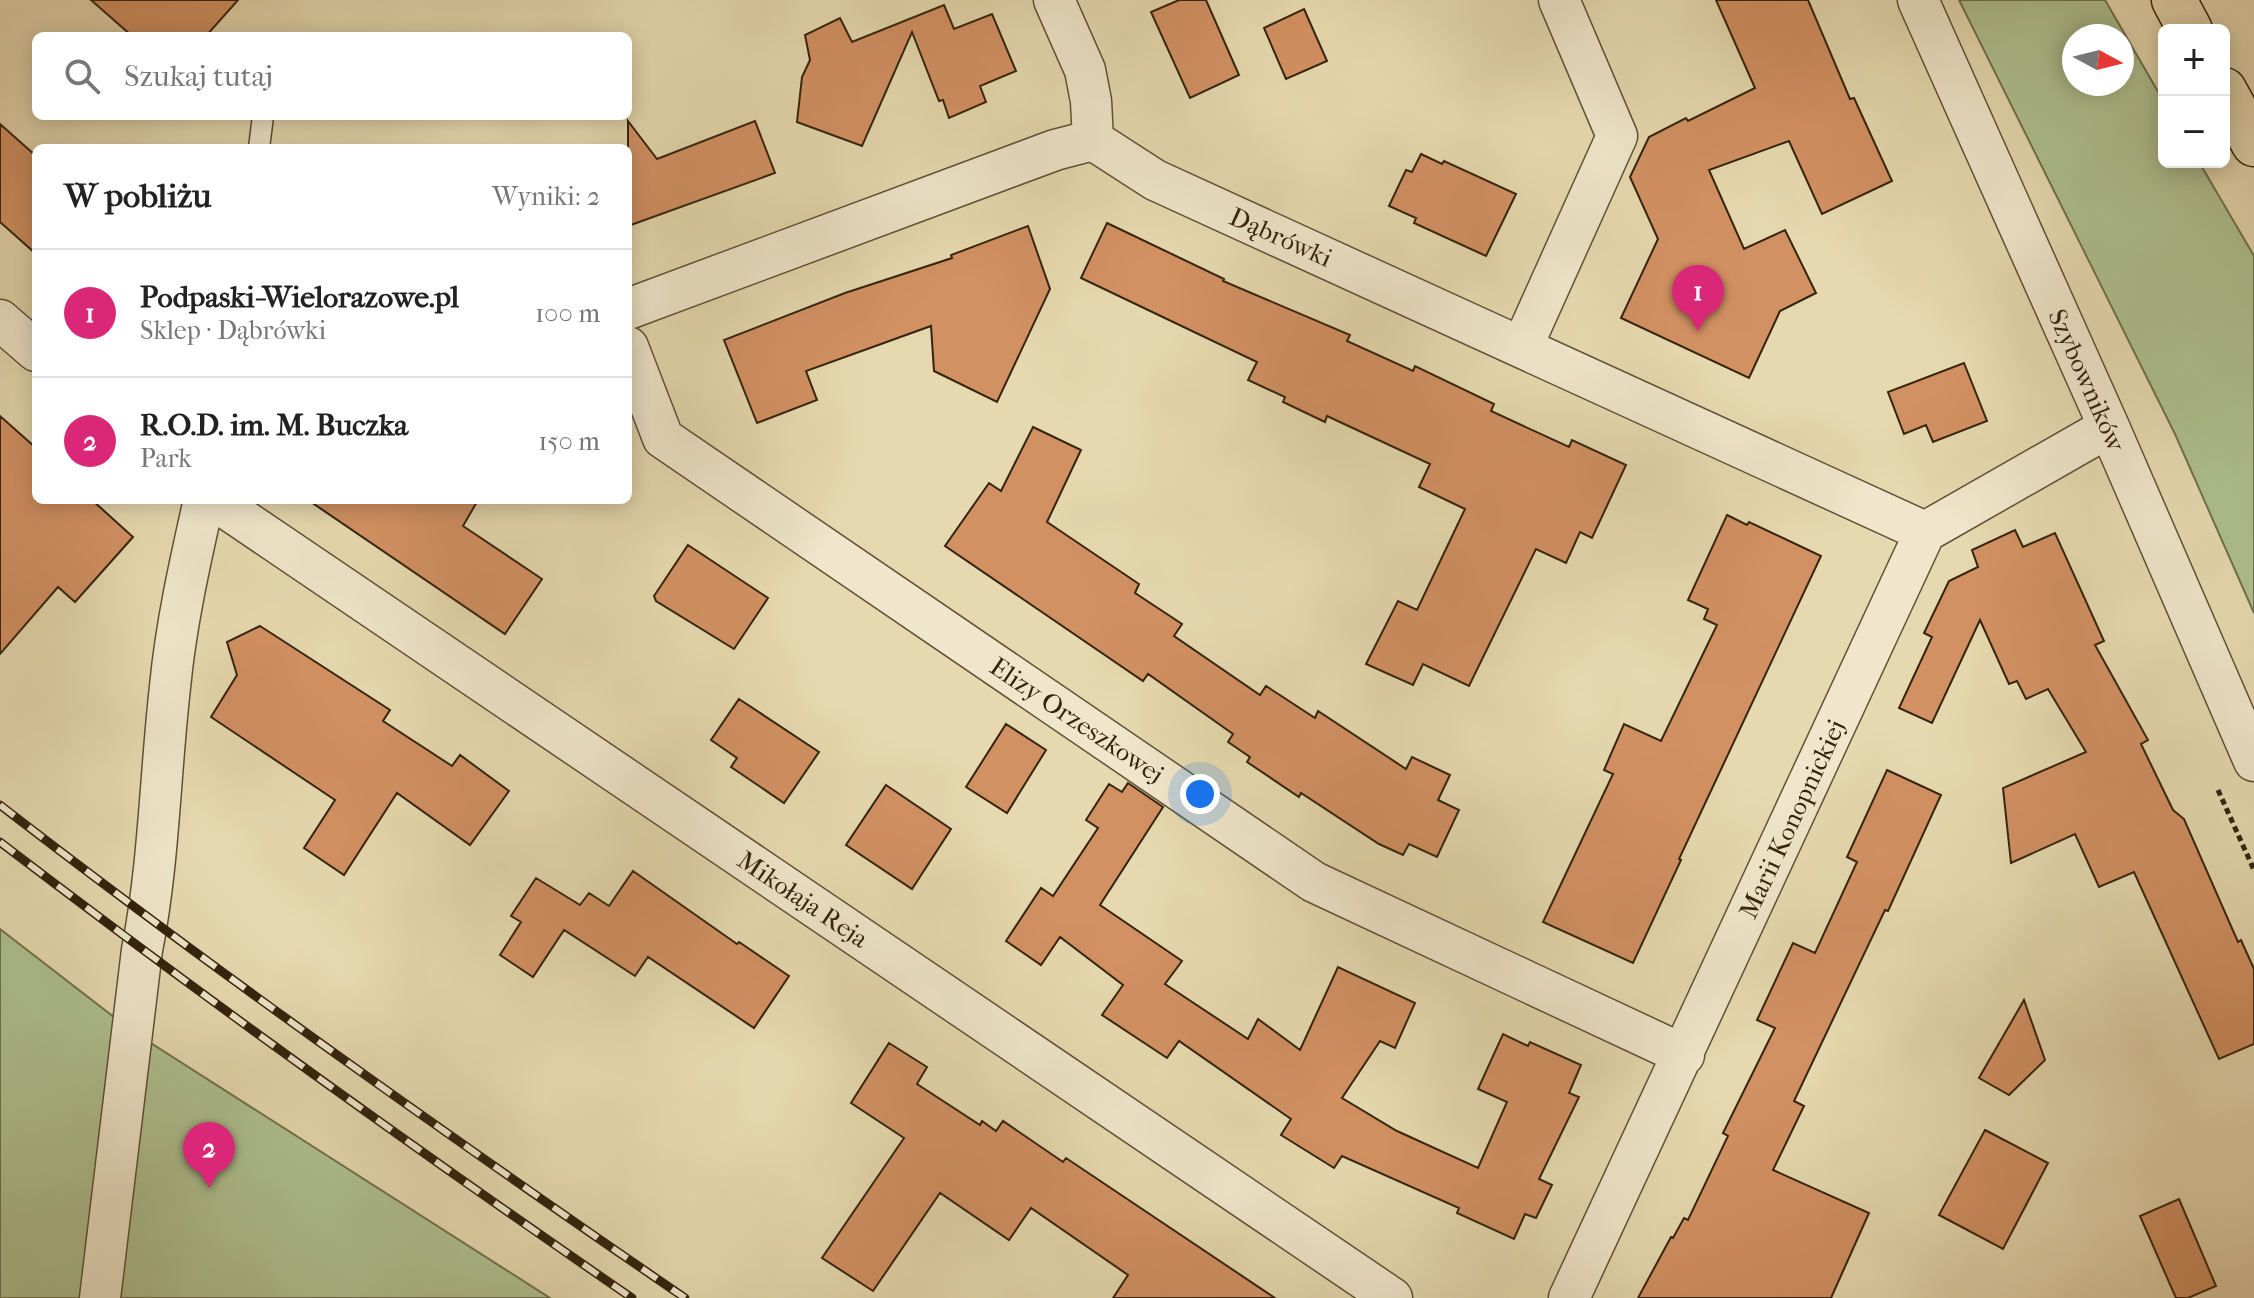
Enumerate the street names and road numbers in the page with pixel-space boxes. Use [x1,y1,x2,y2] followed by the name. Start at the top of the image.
[1224,201,1337,275] street label: Dąbrówki
[2041,304,2132,457] street label: Szybowników
[984,651,1169,790] street label: Elizy Orzeszkowej
[1733,715,1852,924] street label: Marii Konopnickiej
[731,844,875,955] street label: Mikołaja Reja

